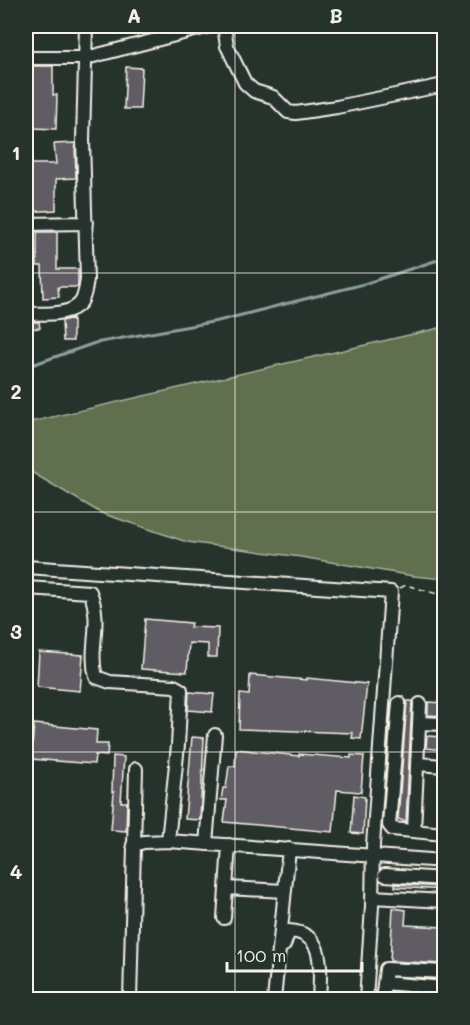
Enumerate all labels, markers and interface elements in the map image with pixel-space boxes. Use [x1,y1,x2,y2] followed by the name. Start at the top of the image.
[127,2,141,28] text: A
[329,2,343,28] text: B
[12,139,20,165] text: 1
[10,378,22,404] text: 2
[10,618,22,644] text: 3
[10,858,23,884] text: 4
[227,935,362,973] scale bar
[236,943,286,967] text: 100 m

